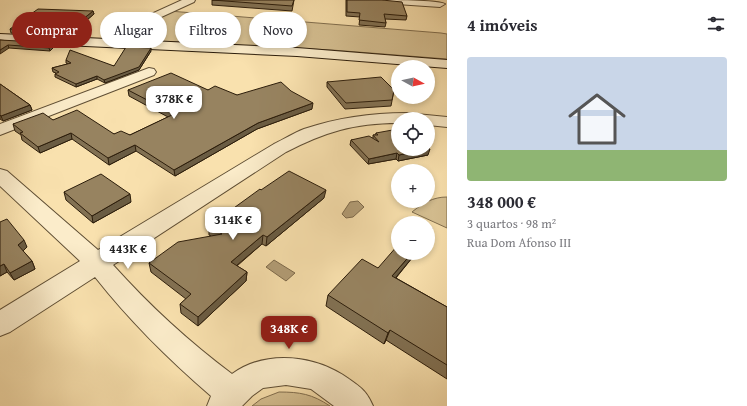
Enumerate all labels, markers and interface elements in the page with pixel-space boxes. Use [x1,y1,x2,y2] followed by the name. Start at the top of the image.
[12,12,92,48] chip: Comprar
[100,12,167,48] chip: Alugar
[175,12,241,48] chip: Filtros
[249,12,307,48] chip: Novo
[467,12,538,37] text: 4 imóveis
[705,13,727,35] icon: filters
[391,60,435,104] north arrow
[391,60,435,260] map controls
[561,83,633,155] icon: home
[141,86,207,120] pin: 378K €
[155,89,193,108] text: 378K €
[391,112,435,156] button: locate
[391,164,435,208] button: +
[467,189,536,214] text: 348 000 €
[200,207,266,241] pin: 314K €
[214,210,252,229] text: 314K €
[467,214,556,233] text: 3 quartos · 98 m²
[391,216,435,260] button: −
[467,233,571,252] text: Rua Dom Afonso III
[95,236,161,270] pin: 443K €
[109,239,147,258] text: 443K €
[256,316,322,350] pin: 348K €
[270,319,308,338] text: 348K €

